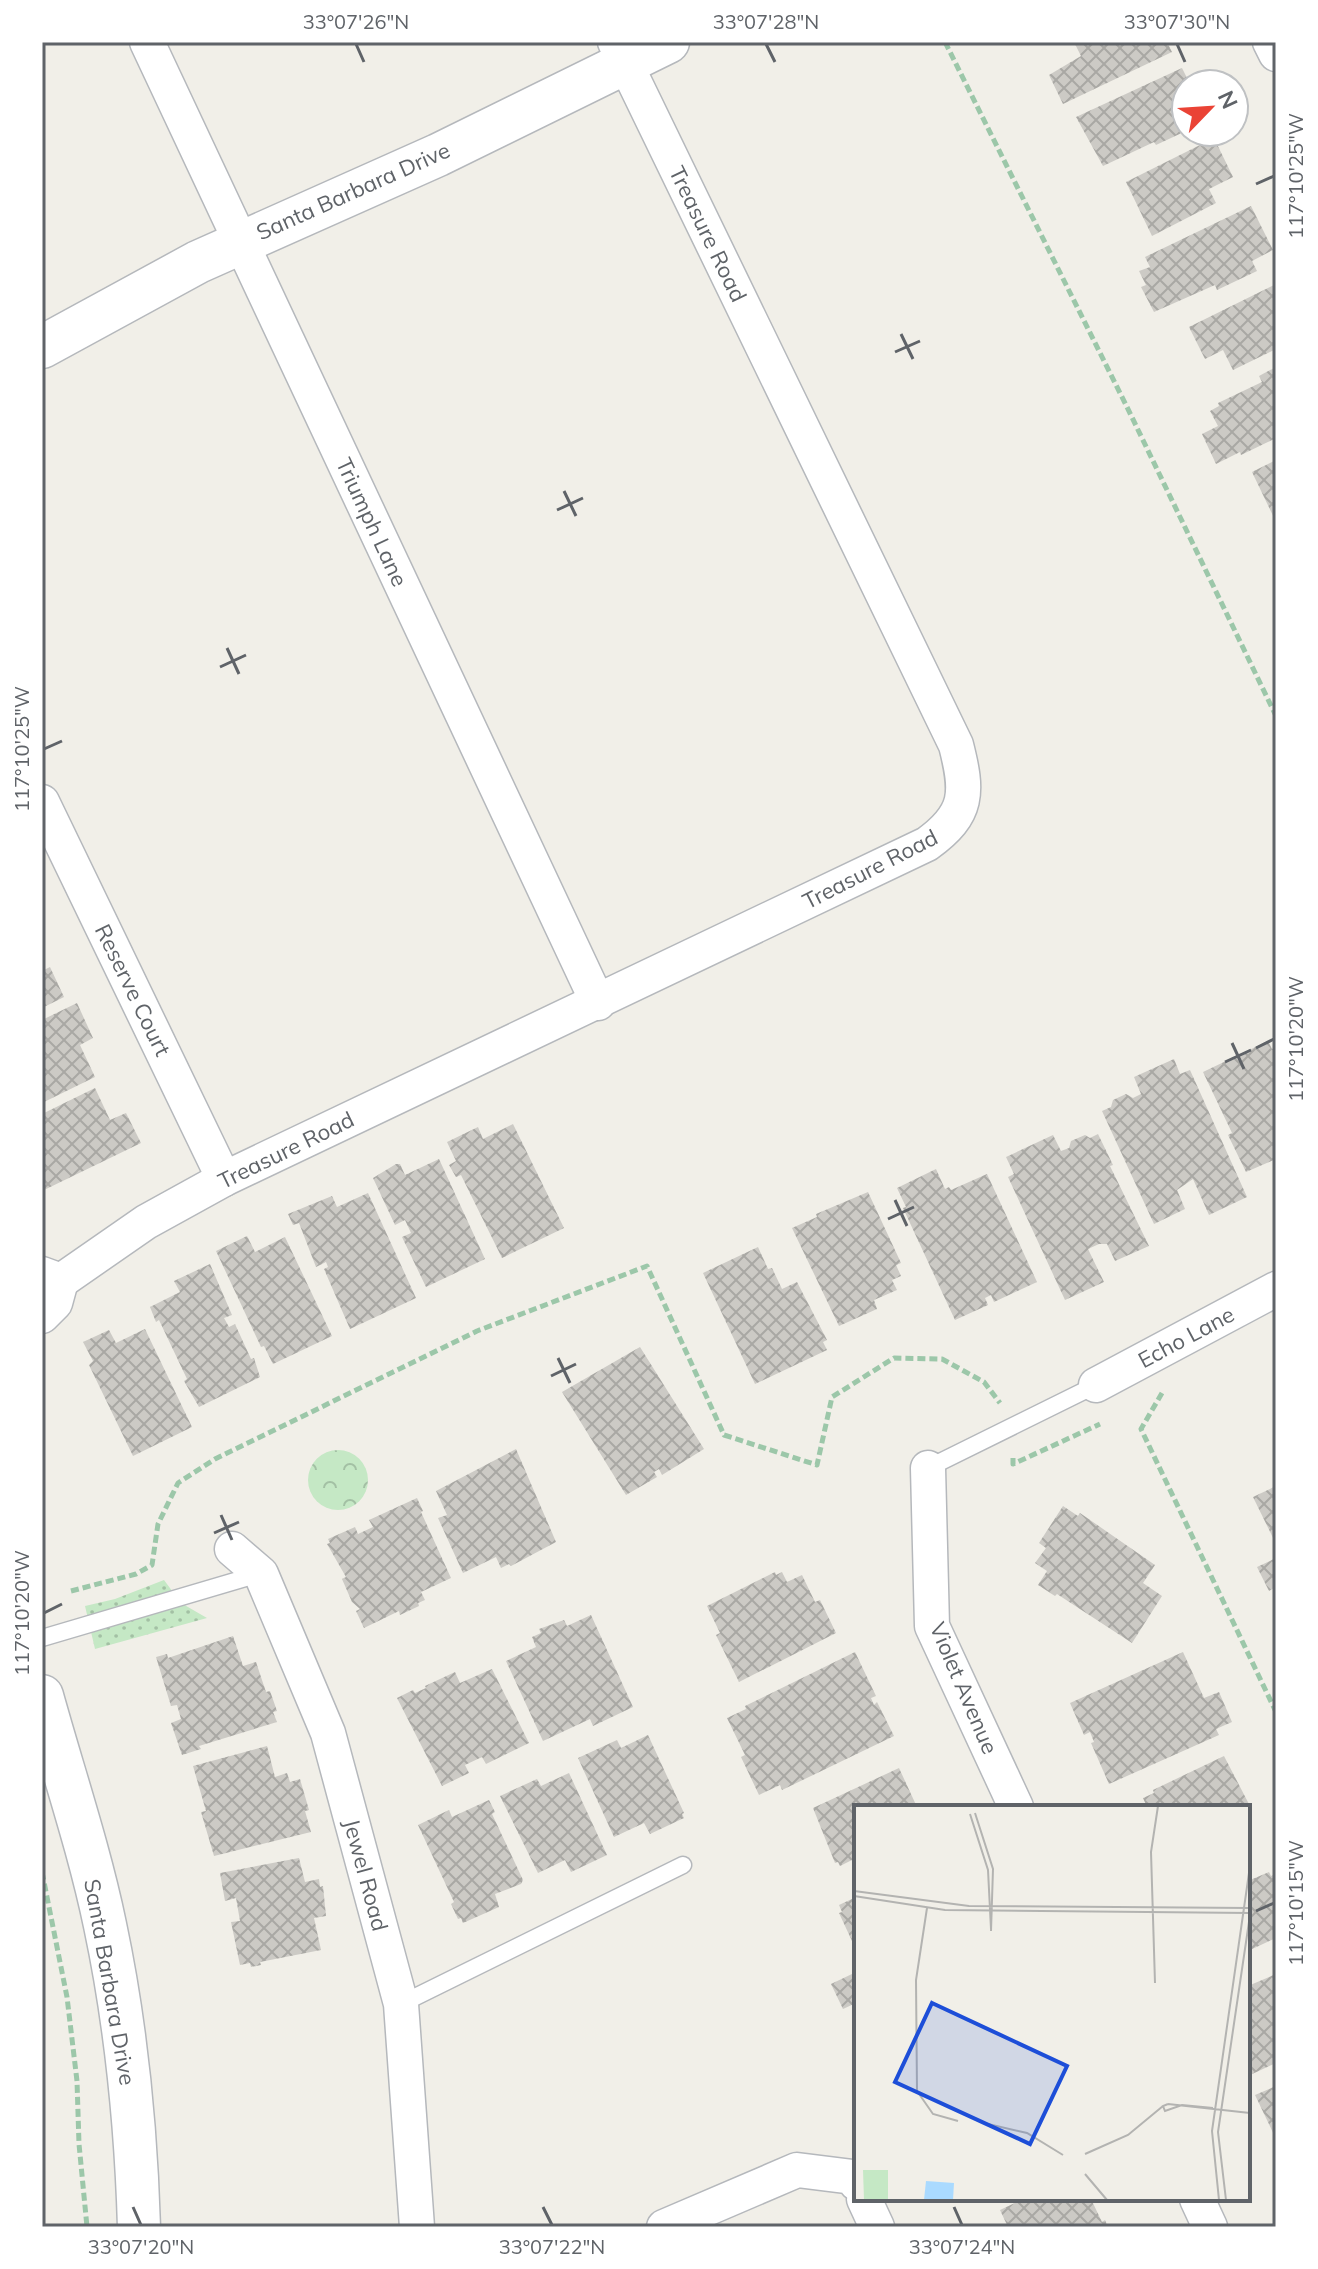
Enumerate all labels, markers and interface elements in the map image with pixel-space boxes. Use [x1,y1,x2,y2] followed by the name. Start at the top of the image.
[303,9,409,34] text: 33°07'26"N
[713,9,819,34] text: 33°07'28"N
[1124,9,1230,34] text: 33°07'30"N
[1170,68,1250,148] north arrow
[1212,86,1244,113] text: N
[1283,113,1308,239] text: 117°10'25"W
[252,136,454,246] street label: Santa Barbara Drive
[663,161,753,307] street label: Treasure Road
[330,453,414,591] street label: Triumph Lane
[9,686,34,812] text: 117°10'25"W
[798,823,942,915] street label: Treasure Road
[89,919,177,1061] street label: Reserve Court
[1283,976,1308,1102] text: 117°10'20"W
[213,1105,359,1195] street label: Treasure Road
[1133,1300,1239,1374] street label: Echo Lane
[9,1550,34,1676] text: 117°10'20"W
[924,1618,1004,1758] street label: Violet Avenue
[854,1805,1250,2201] inset map
[338,1816,394,1934] street label: Jewel Road
[1283,1840,1308,1966] text: 117°10'15"W
[78,1877,142,2087] street label: Santa Barbara Drive
[88,2234,194,2259] text: 33°07'20"N
[499,2234,605,2259] text: 33°07'22"N
[909,2234,1015,2259] text: 33°07'24"N

